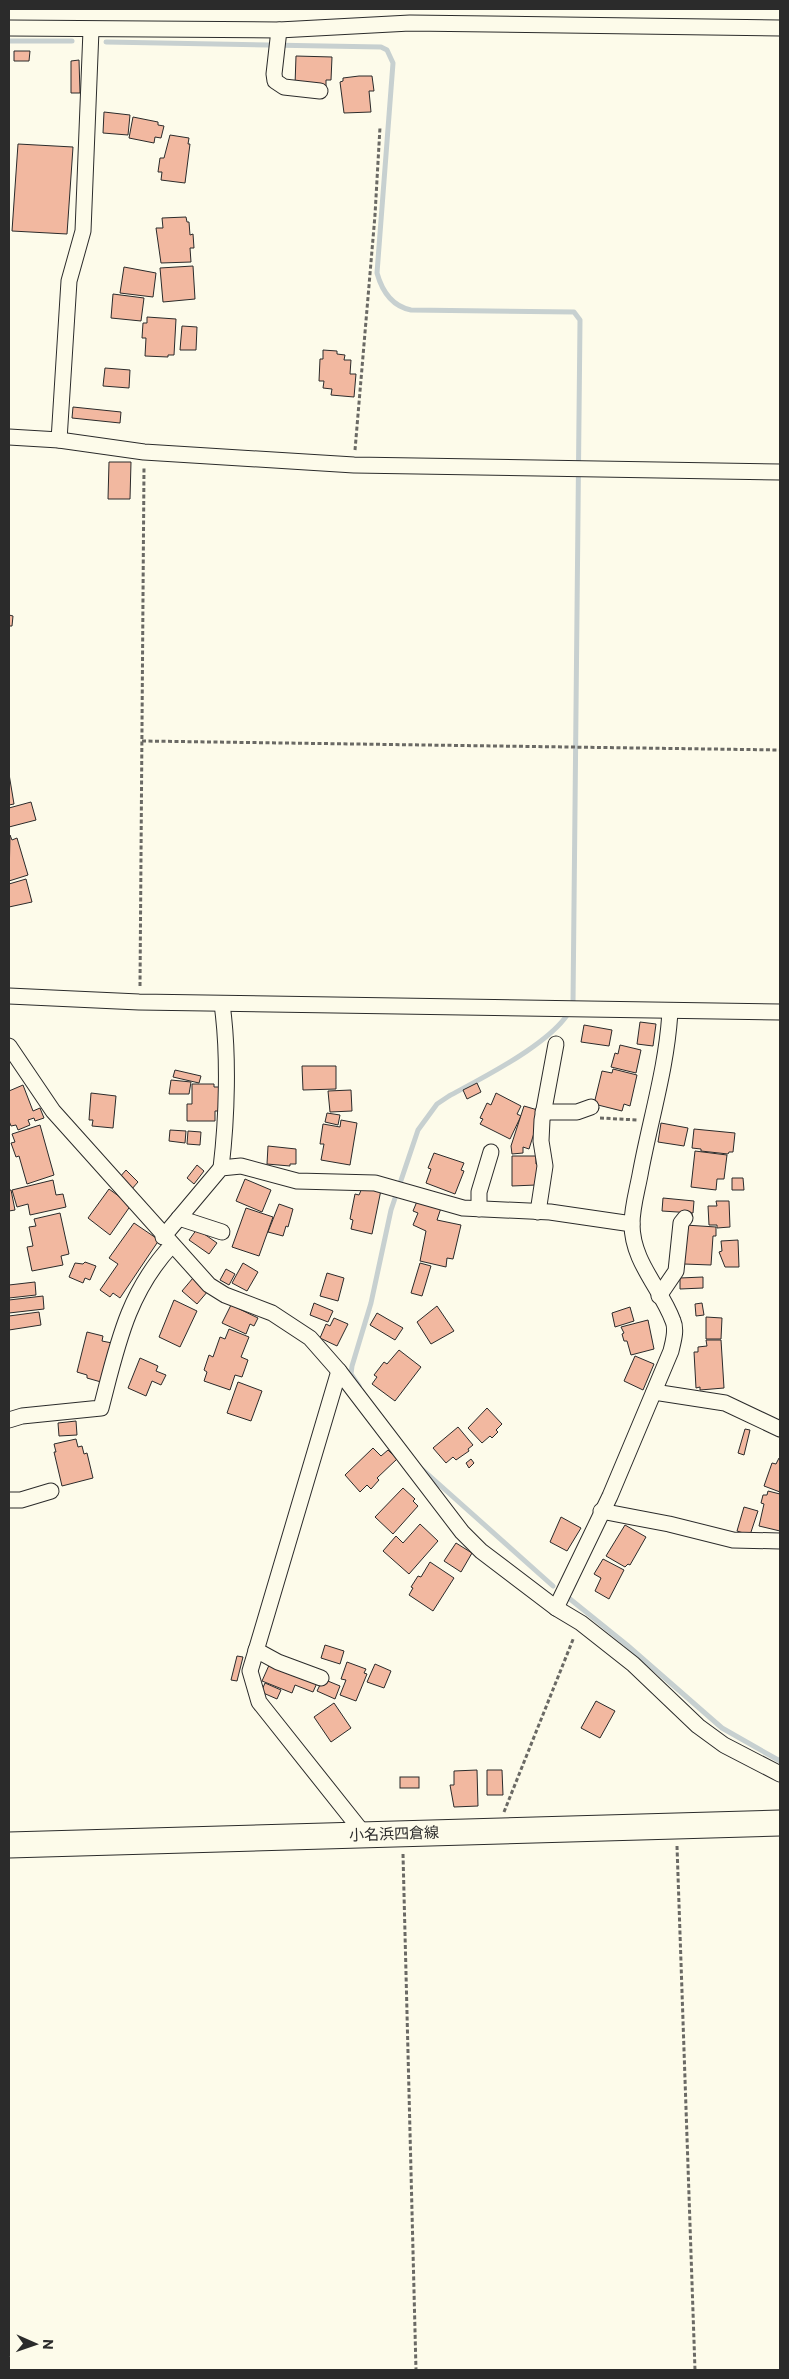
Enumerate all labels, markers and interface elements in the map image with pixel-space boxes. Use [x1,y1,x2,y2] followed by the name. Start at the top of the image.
[349,1822,439,1844] street label: 小名浜四倉線
[10,2319,60,2369] north arrow
[40,2339,57,2350] text: N

